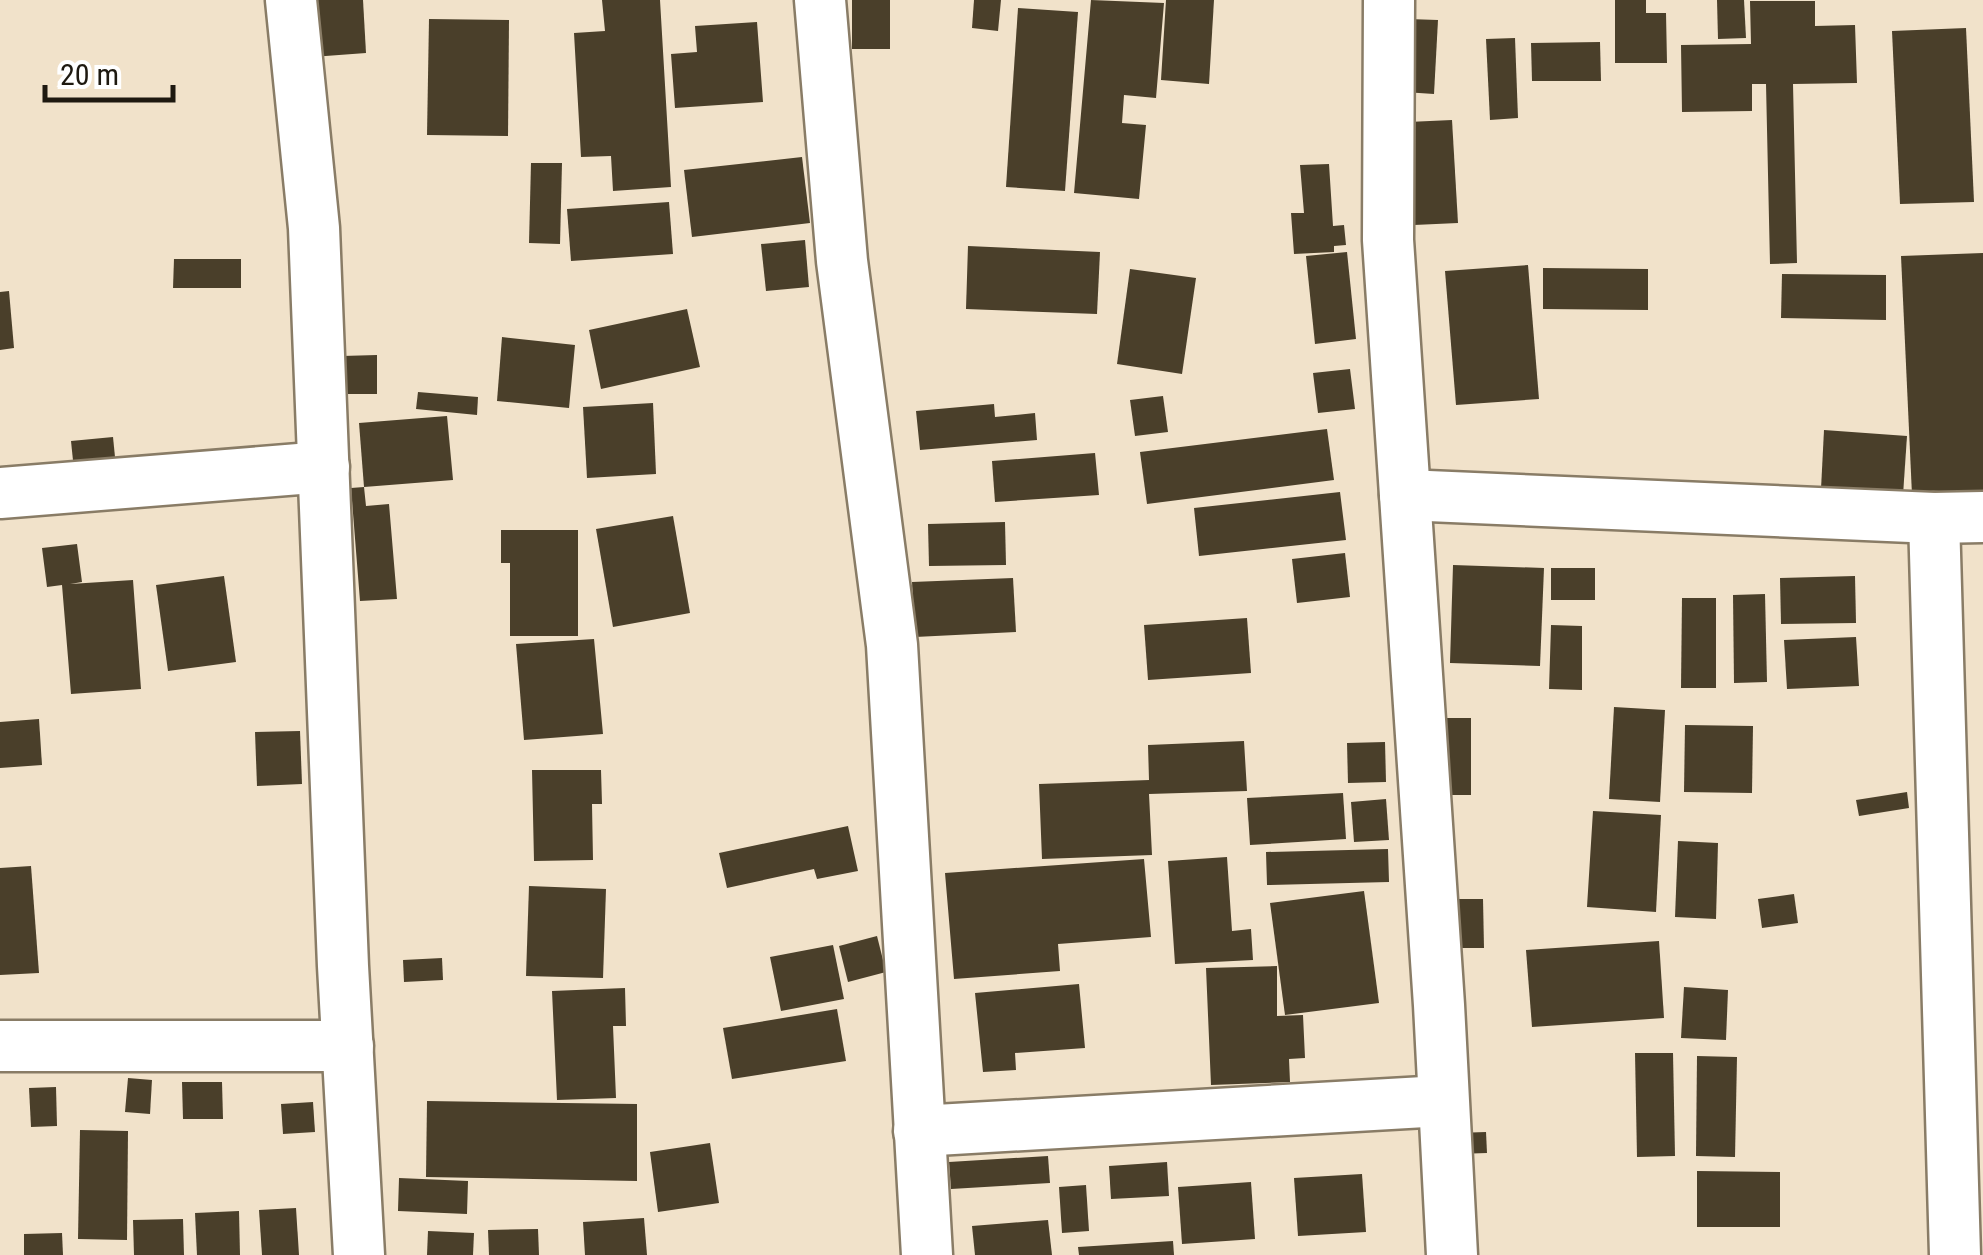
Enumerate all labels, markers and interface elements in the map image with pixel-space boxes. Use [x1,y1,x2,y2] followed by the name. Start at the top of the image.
[45,40,172,102] scale bar
[60,57,119,92] text: 20 m

